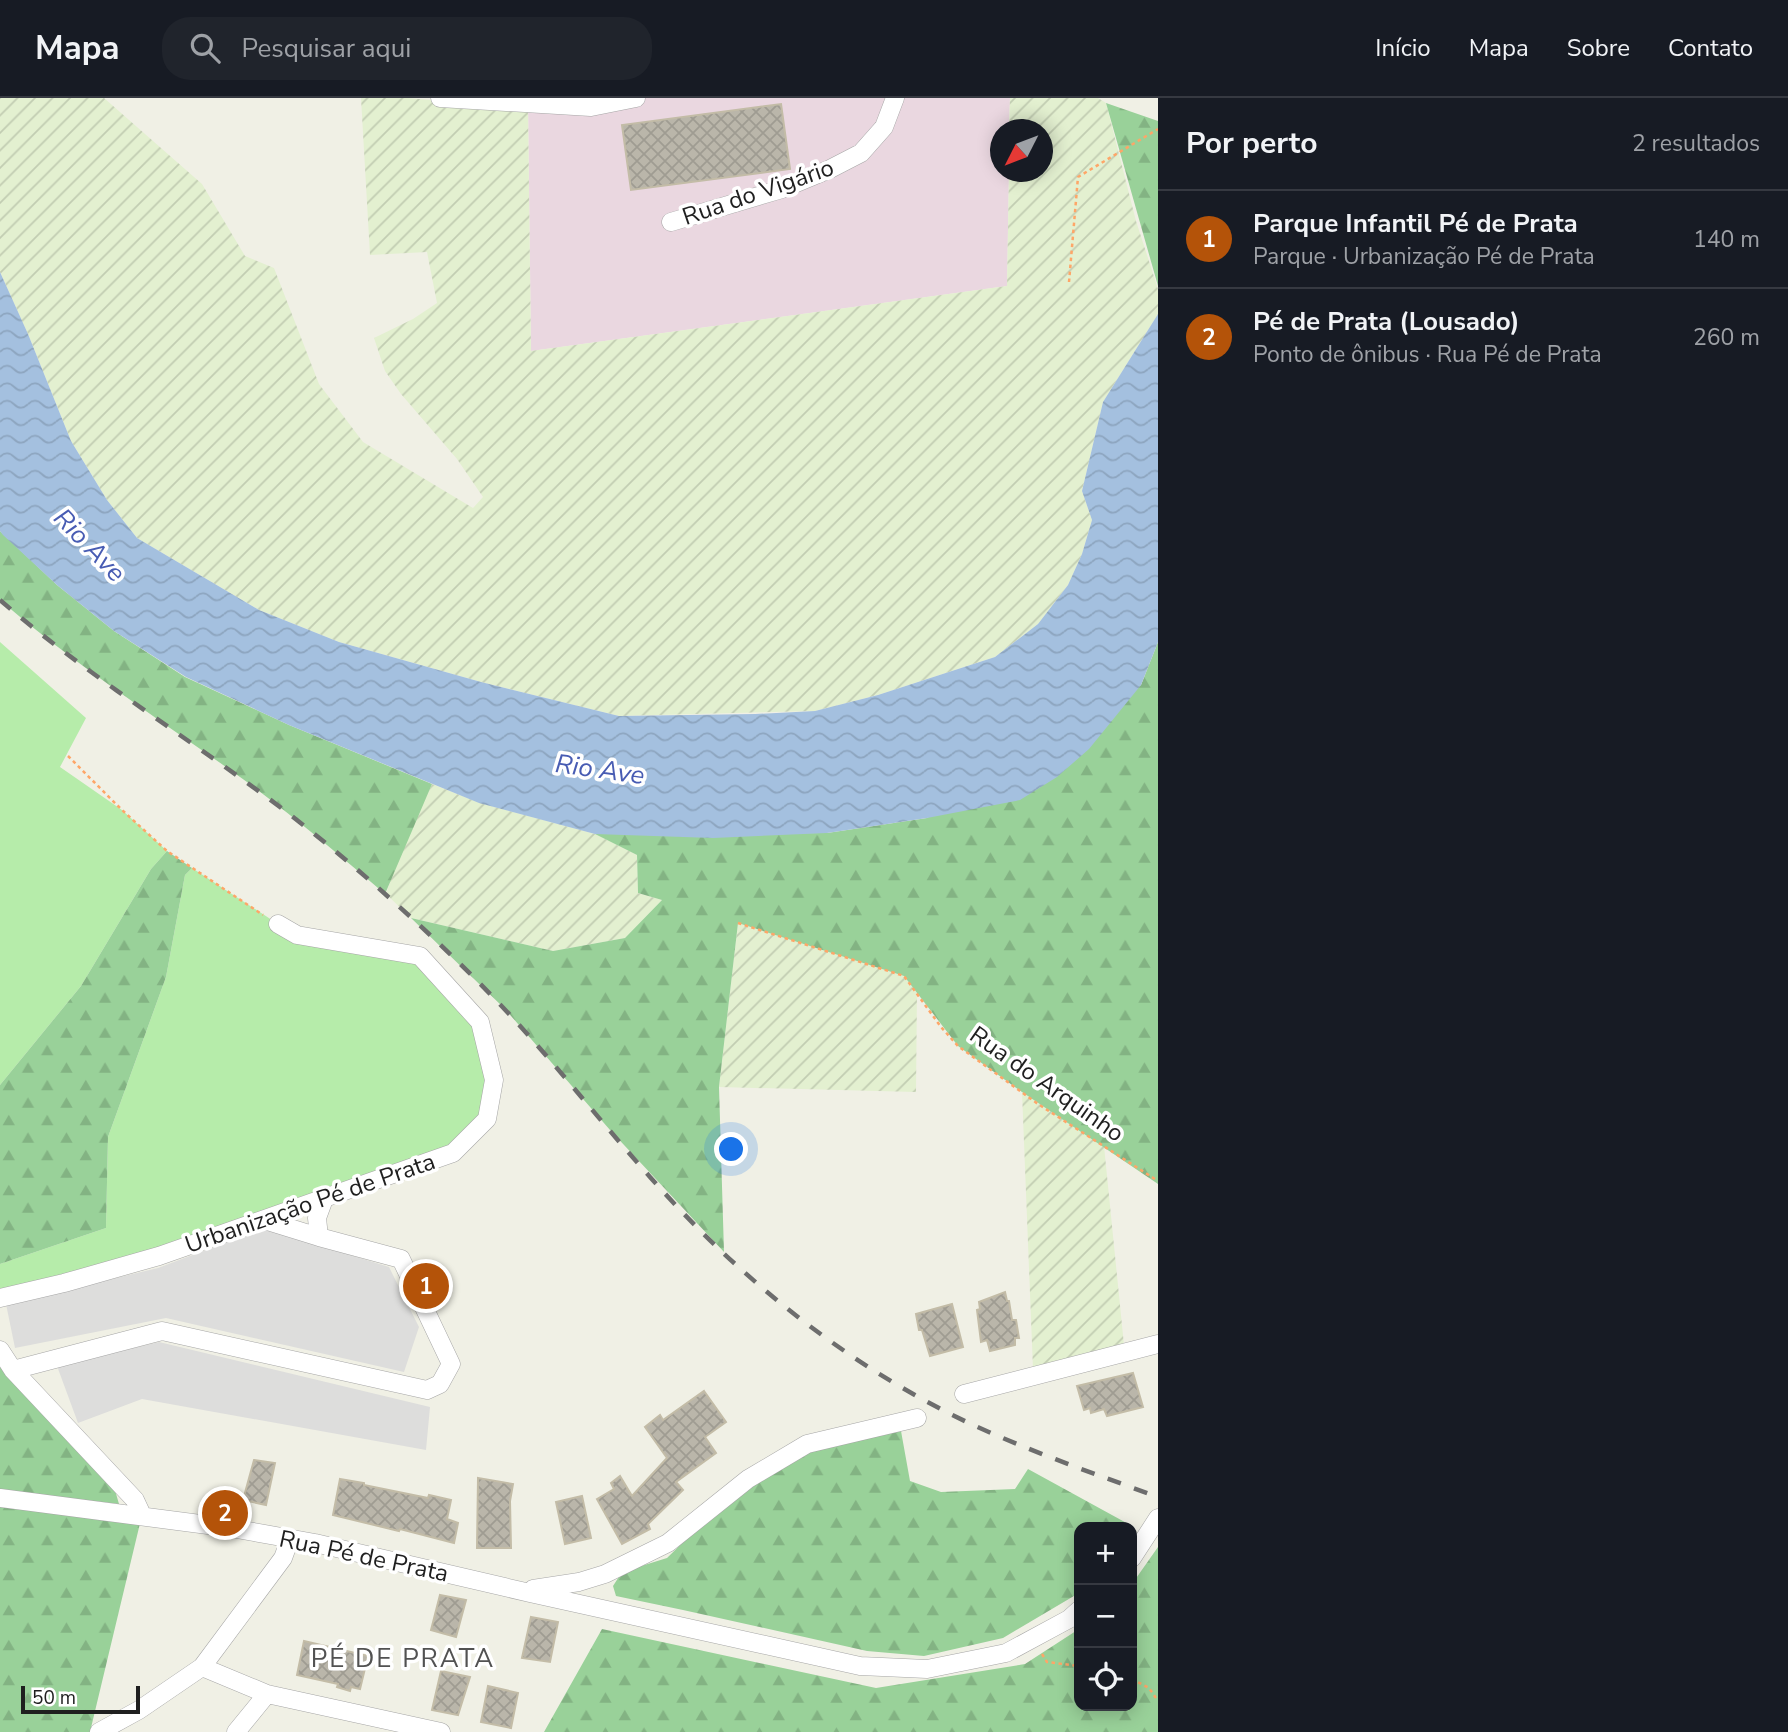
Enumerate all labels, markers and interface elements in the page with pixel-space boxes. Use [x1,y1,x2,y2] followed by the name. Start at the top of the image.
[162,17,652,80] search box
[35,26,120,71] text: Mapa
[186,29,224,67] icon: search
[242,31,411,66] text: Pesquisar aqui
[1375,32,1431,64] text: Início
[1469,32,1529,64] text: Mapa
[1567,32,1630,64] text: Sobre
[1668,32,1753,64] text: Contato
[990,119,1053,182] north arrow
[1186,123,1317,164] text: Por perto
[1632,128,1760,159] text: 2 resultados
[678,151,838,233] street label: Rua do Vigário
[1253,206,1578,241] text: Parque Infantil Pé de Prata
[1202,224,1216,255] text: 1
[1693,224,1760,255] text: 140 m
[1253,241,1595,272] text: Parque · Urbanização Pé de Prata
[1253,304,1520,339] text: Pé de Prata (Lousado)
[1202,322,1216,353] text: 2
[1693,322,1760,353] text: 260 m
[1253,339,1602,370] text: Ponto de ônibus · Rua Pé de Prata
[46,501,134,590] water label: Rio Ave
[553,746,647,793] water label: Rio Ave
[963,1019,1131,1149] street label: Rua do Arquinho
[714,1132,748,1166] your location
[181,1145,439,1261] street label: Urbanização Pé de Prata
[403,1260,449,1312] pin: 1
[202,1487,248,1539] pin: 2
[276,1522,452,1590] street label: Rua Pé de Prata
[1074,1522,1137,1711] map controls
[1074,1522,1137,1585] button: +
[1074,1585,1137,1648] button: −
[311,1641,495,1676] district label: PÉ DE PRATA
[1074,1648,1137,1711] button: locate
[21,1683,140,1715] scale bar
[32,1685,76,1711] text: 50 m

